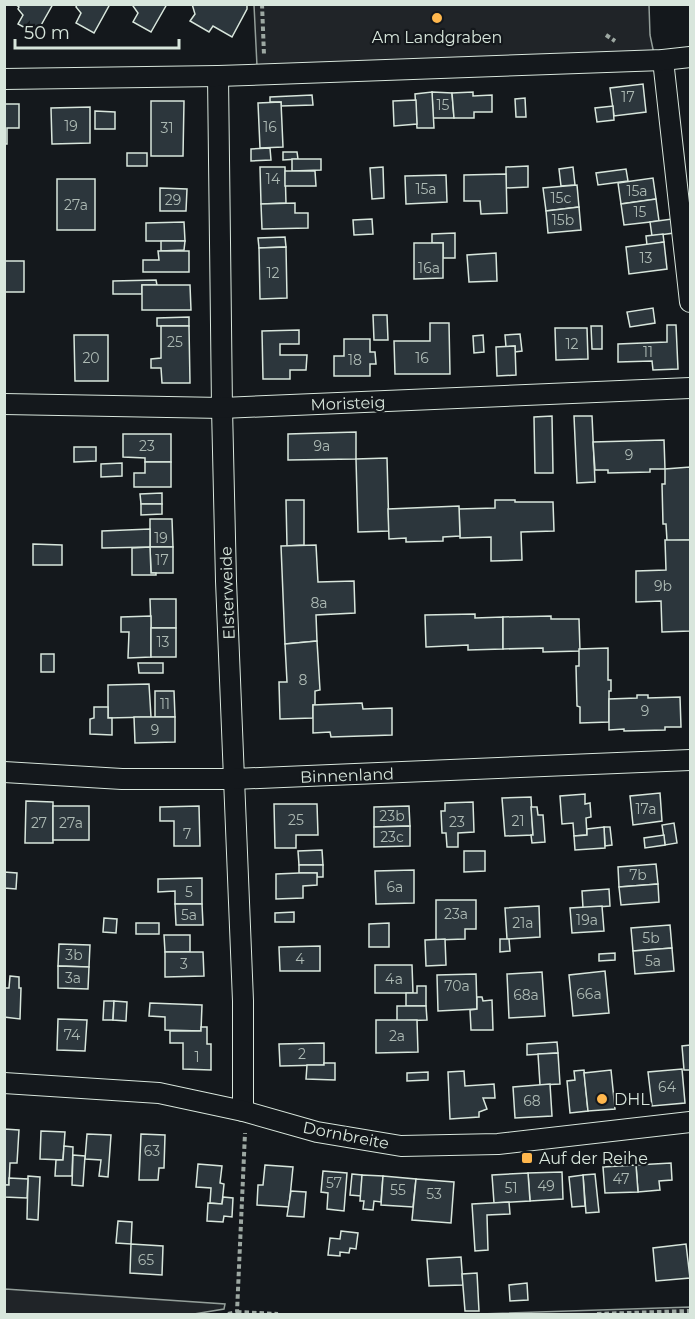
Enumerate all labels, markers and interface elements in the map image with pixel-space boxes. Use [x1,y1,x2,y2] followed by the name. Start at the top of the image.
[430,11,444,25] marker: Am Landgraben
[15,12,178,50] scale bar
[24,22,70,44] text: 50 m
[372,28,502,47] place label: Am Landgraben
[621,88,635,106] house number: 17
[437,96,450,114] house number: 15
[64,117,78,135] house number: 19
[263,118,277,136] house number: 16
[161,119,173,137] house number: 31
[266,170,281,188] house number: 14
[415,180,437,198] house number: 15a
[626,182,648,200] house number: 15a
[551,189,572,207] house number: 15c
[165,191,181,209] house number: 29
[64,196,88,214] house number: 27a
[634,203,647,221] house number: 15
[552,211,574,229] house number: 15b
[640,249,653,267] house number: 13
[418,259,440,277] house number: 16a
[266,264,280,282] house number: 12
[167,333,183,351] house number: 25
[565,335,579,353] house number: 12
[643,343,653,361] house number: 11
[82,349,100,367] house number: 20
[415,349,429,367] house number: 16
[348,351,362,369] house number: 18
[310,393,386,414] street label: Moristeig
[139,437,155,455] house number: 23
[314,437,330,455] house number: 9a
[625,446,633,464] house number: 9
[154,529,168,547] house number: 19
[216,546,239,640] street label: Elsterweide
[155,551,169,569] house number: 17
[654,577,672,595] house number: 9b
[310,594,328,612] house number: 8a
[157,633,170,651] house number: 13
[299,671,308,689] house number: 8
[160,695,170,713] house number: 11
[641,702,649,720] house number: 9
[151,721,159,739] house number: 9
[300,764,394,787] street label: Binnenland
[635,800,657,818] house number: 17a
[379,807,405,825] house number: 23b
[288,811,304,829] house number: 25
[511,812,525,830] house number: 21
[449,813,465,831] house number: 23
[31,814,47,832] house number: 27
[59,814,83,832] house number: 27a
[183,825,191,843] house number: 7
[380,828,404,846] house number: 23c
[629,866,647,884] house number: 7b
[387,878,403,896] house number: 6a
[185,883,193,901] house number: 5
[444,905,468,923] house number: 23a
[181,906,197,924] house number: 5a
[576,911,598,929] house number: 19a
[512,914,534,932] house number: 21a
[642,929,660,947] house number: 5b
[65,946,83,964] house number: 3b
[295,950,305,968] house number: 4
[645,952,661,970] house number: 5a
[180,955,188,973] house number: 3
[65,969,81,987] house number: 3a
[385,970,403,988] house number: 4a
[444,977,470,995] house number: 70a
[576,985,602,1003] house number: 66a
[513,986,539,1004] house number: 68a
[64,1026,81,1044] house number: 74
[389,1027,405,1045] house number: 2a
[298,1045,306,1063] house number: 2
[194,1048,200,1066] house number: 1
[658,1078,677,1096] house number: 64
[614,1090,650,1109] place label: DHL
[523,1092,541,1110] house number: 68
[595,1092,609,1106] marker: DHL
[301,1118,390,1153] street label: Dornbreite
[144,1142,160,1160] house number: 63
[539,1149,648,1168] place label: Auf der Reihe
[520,1151,534,1165] marker: Auf der Reihe
[613,1170,629,1188] house number: 47
[326,1174,342,1192] house number: 57
[537,1177,555,1195] house number: 49
[505,1179,517,1197] house number: 51
[390,1181,406,1199] house number: 55
[426,1185,442,1203] house number: 53
[138,1251,154,1269] house number: 65

